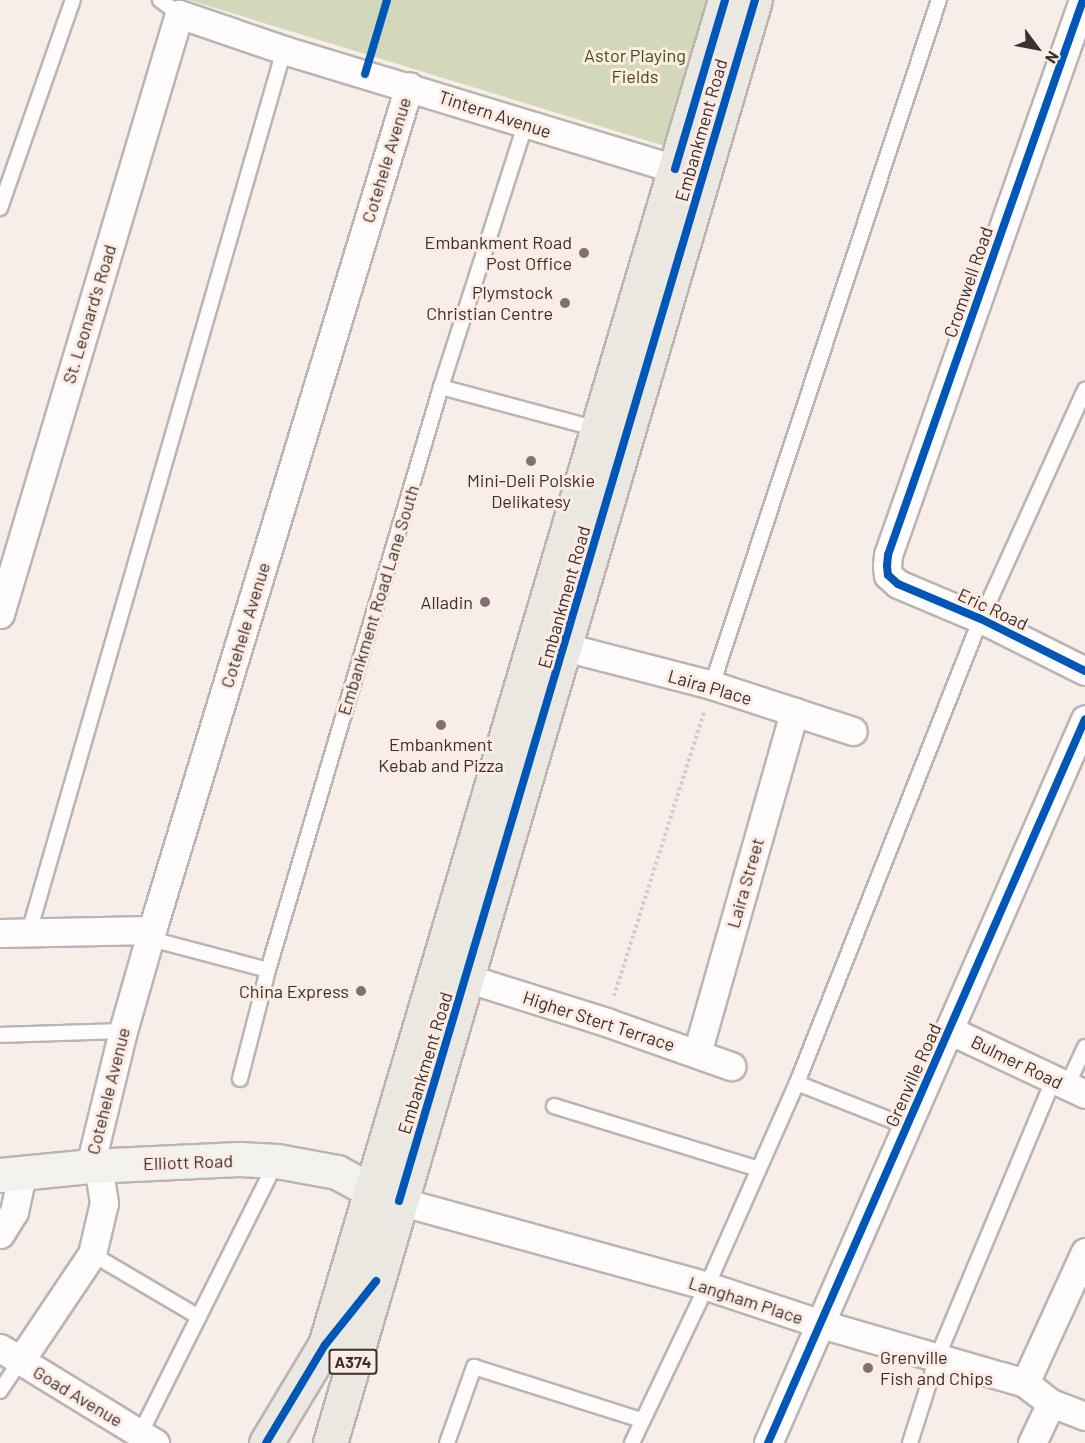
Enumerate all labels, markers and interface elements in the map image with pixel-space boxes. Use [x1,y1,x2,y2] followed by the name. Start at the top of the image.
[1007,18,1067,78] north arrow
[584,45,686,88] park label: Astor Playing Fields
[1042,48,1064,67] text: N
[670,56,732,204] street label: Embankment Road
[436,86,554,142] street label: Tintern Avenue
[357,95,415,225] street label: Cotehele Avenue
[939,224,997,340] street label: Cromwell Road
[425,232,572,274] place label: Embankment Road Post Office
[58,242,120,386] street label: St. Leonard's Road
[577,246,591,260] marker: Embankment Road Post Office
[426,282,553,324] place label: Plymstock Christian Centre
[558,296,572,310] marker: Plymstock Christian Centre
[524,454,538,468] marker: Mini-Deli Polskie Delikatesy
[467,470,595,512] place label: Mini-Deli Polskie Delikatesy
[333,482,423,718] street label: Embankment Road Lane South
[533,523,595,671] street label: Embankment Road
[216,560,274,690] street label: Cotehele Avenue
[955,583,1031,635] street label: Eric Road
[420,591,473,613] place label: Alladin
[478,595,492,609] marker: Alladin
[666,665,754,709] street label: Laira Place
[434,718,448,732] marker: Embankment Kebab and Pizza
[378,734,504,777] place label: Embankment Kebab and Pizza
[722,836,768,930] street label: Laira Street
[239,980,349,1002] place label: China Express
[354,984,368,998] marker: China Express
[520,986,678,1056] street label: Higher Stert Terrace
[393,989,457,1137] street label: Embankment Road
[881,1020,945,1130] street label: Grenville Road
[82,1025,134,1157] street label: Cotehele Avenue
[968,1031,1066,1093] street label: Bulmer Road
[143,1150,233,1174] street label: Elliott Road
[686,1271,806,1329] street label: Langham Place
[880,1347,993,1390] place label: Grenville Fish and Chips
[328,1349,378,1375] road number: A374
[29,1361,127,1431] street label: Goad Avenue
[861,1361,875,1375] marker: Grenville Fish and Chips

